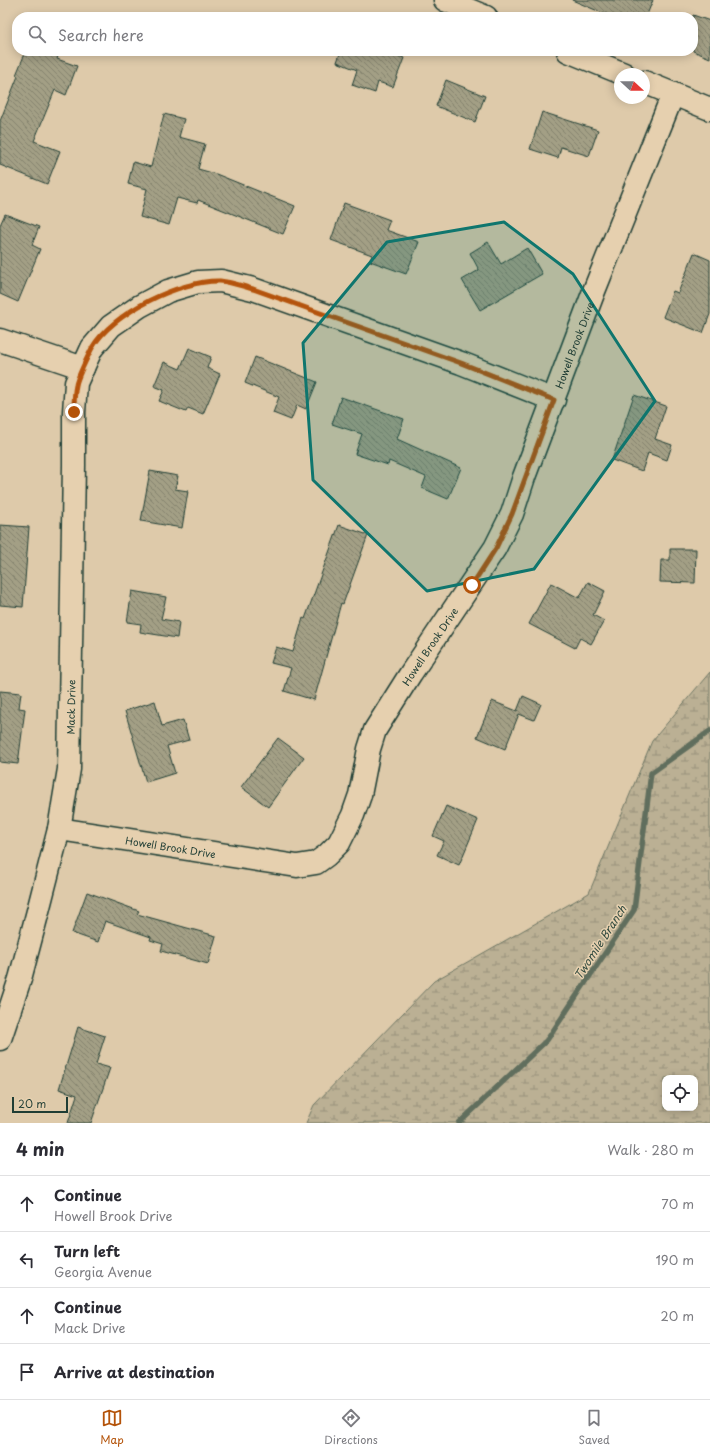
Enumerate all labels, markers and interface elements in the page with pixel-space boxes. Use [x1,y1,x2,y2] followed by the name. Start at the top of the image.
[12,12,698,56] search box
[26,23,48,45] icon: search
[58,23,144,46] text: Search here
[614,68,650,104] north arrow
[551,300,597,390] street label: Howell Brook Drive
[65,403,83,421] route end
[463,576,481,594] route start
[398,604,461,688] street label: Howell Brook Drive
[62,679,78,735] street label: Mack Drive
[124,832,217,861] street label: Howell Brook Drive
[570,901,631,982] water label: Twomile Branch
[662,1075,698,1111] map controls
[662,1075,698,1111] button: locate
[12,1095,68,1114] scale bar
[18,1095,46,1112] text: 20 m
[16,1136,64,1162] text: 4 min
[607,1140,694,1159] text: Walk · 280 m
[54,1183,122,1206] text: Continue
[16,1193,38,1215] icon: ahead
[661,1194,694,1213] text: 70 m
[54,1206,172,1225] text: Howell Brook Drive
[54,1239,120,1262] text: Turn left
[16,1249,38,1271] icon: left
[655,1250,694,1269] text: 190 m
[54,1262,152,1281] text: Georgia Avenue
[54,1295,122,1318] text: Continue
[16,1305,38,1327] icon: ahead
[660,1306,694,1325] text: 20 m
[54,1318,125,1337] text: Mack Drive
[54,1360,215,1383] text: Arrive at destination
[16,1361,38,1383] icon: arrive
[100,1407,124,1448] tab: Map
[324,1407,378,1448] tab: Directions
[578,1407,610,1448] tab: Saved

